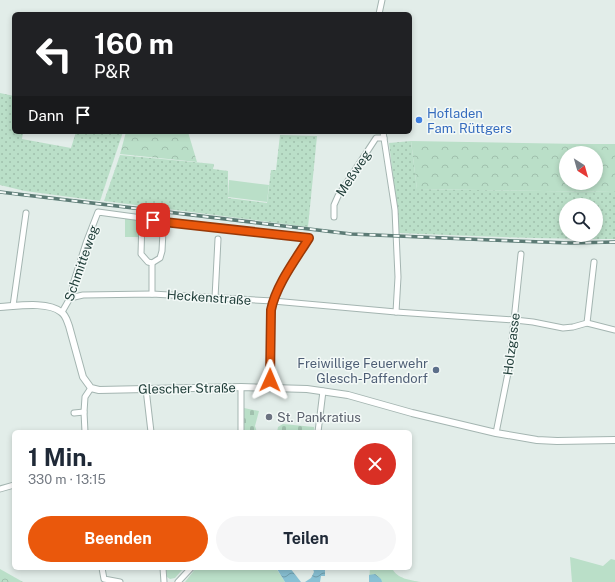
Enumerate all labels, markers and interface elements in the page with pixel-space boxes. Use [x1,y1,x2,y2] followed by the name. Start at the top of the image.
[94,27,174,60] text: 160 m
[28,28,80,80] icon: left
[94,61,130,82] text: P&R
[72,104,94,126] icon: arrive
[427,106,512,136] place label: Hofladen Fam. Rüttgers
[28,107,64,124] text: Dann
[414,115,424,125] marker: Hofladen Fam. Rüttgers
[559,146,603,190] north arrow
[559,146,603,242] map controls
[333,147,374,199] street label: Meßweg
[559,198,603,242] button: search
[136,203,170,237] pin
[142,209,164,231] icon: arrive
[61,223,102,303] street label: Schmitteweg
[166,287,252,308] street label: Heckenstraße
[500,312,523,376] street label: Holzgasse
[297,356,428,386] place label: Freiwillige Feuerwehr Glesch-Paffendorf
[249,359,291,401] position arrow
[431,365,441,375] marker: Freiwillige Feuerwehr Glesch-Paffendorf
[138,380,236,397] street label: Glescher Straße
[277,410,361,425] place label: St. Pankratius
[264,412,274,422] marker: St. Pankratius
[28,443,93,471] text: 1 Min.
[354,443,396,485] button: close
[28,472,106,487] text: 330 m · 13:15
[28,516,208,562] button: Beenden
[216,516,396,562] button: Teilen

